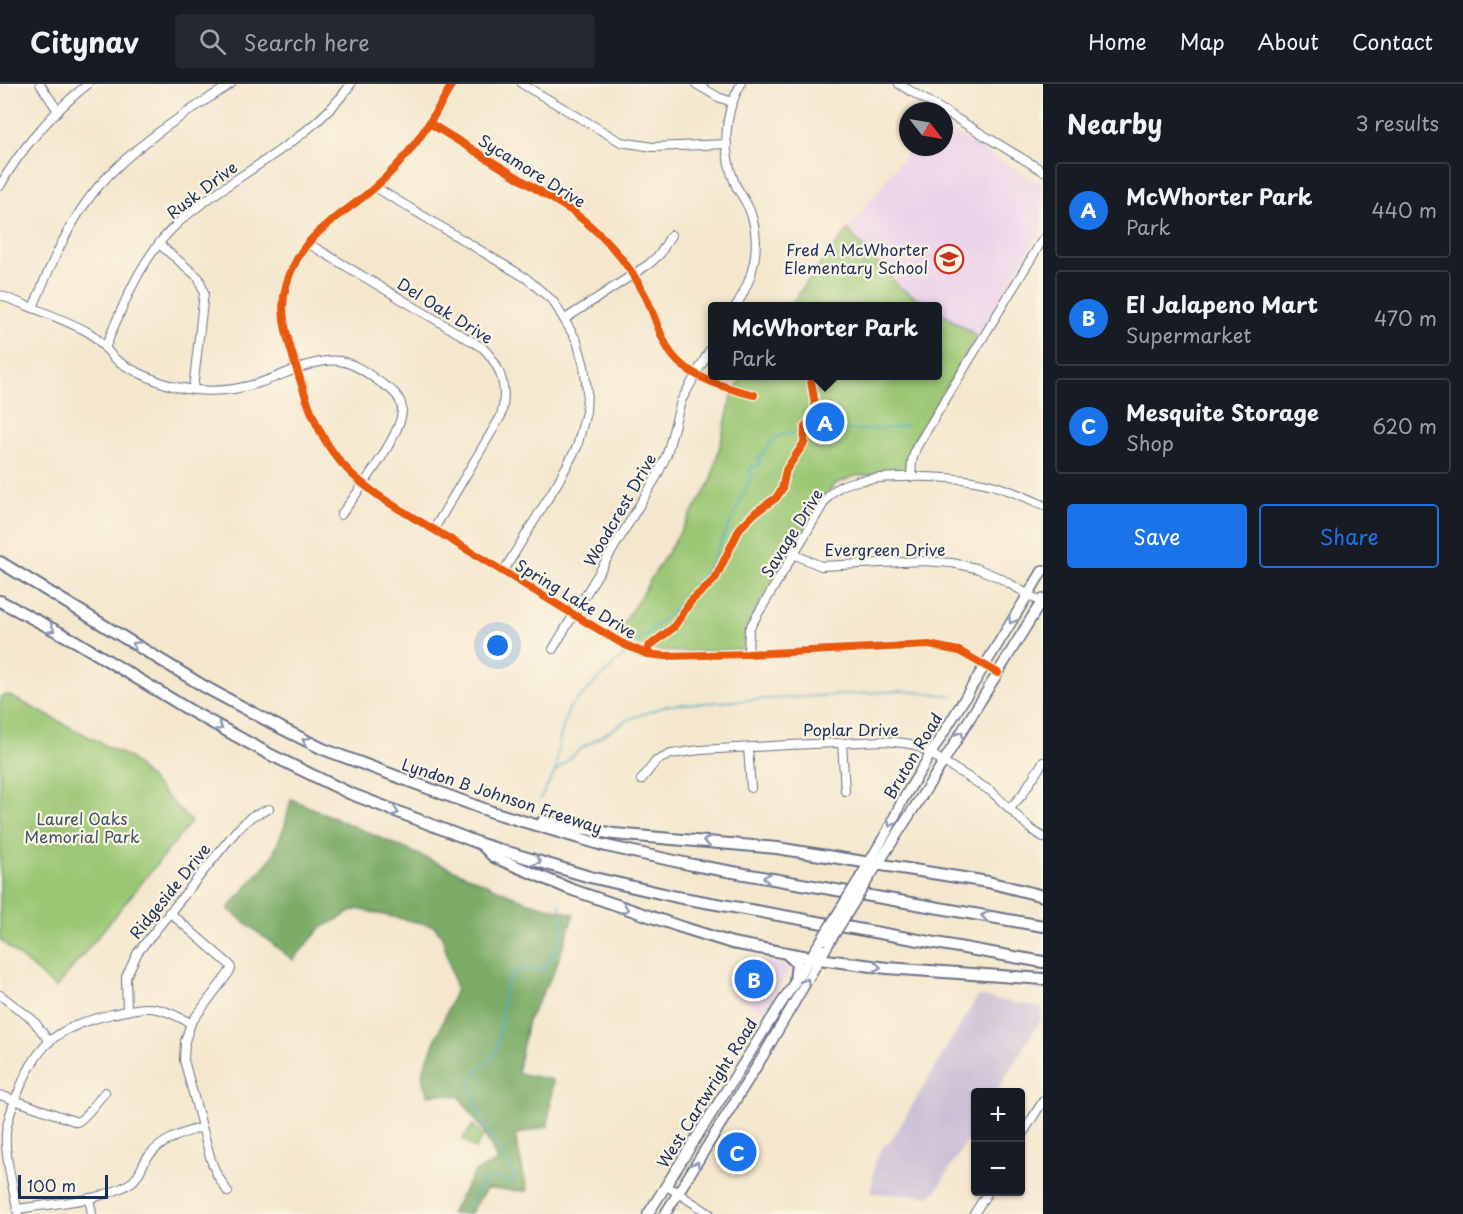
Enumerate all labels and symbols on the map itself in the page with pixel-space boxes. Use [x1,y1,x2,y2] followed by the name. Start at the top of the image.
[899,102,953,156] north arrow
[474,127,591,213] street label: Sycamore Drive
[161,155,242,224] street label: Rusk Drive
[784,237,929,279] place label: Fred A McWhorter Elementary School
[933,243,965,275] school or university icon: Fred A McWhorter Elementary School
[393,271,498,349] street label: Del Oak Drive
[806,400,844,444] pin: A
[577,449,661,570] street label: Woodcrest Drive
[754,483,828,582] street label: Savage Drive
[824,537,946,561] street label: Evergreen Drive
[511,552,642,644] street label: Spring Lake Drive
[1008,614,1020,624] one-way arrow
[45,622,56,633] one-way arrow
[483,631,512,660] your location
[132,641,142,653] one-way arrow
[877,708,947,803] street label: Bruton Road
[803,717,899,741] street label: Poplar Drive
[213,720,224,732] one-way arrow
[952,731,964,741] one-way arrow
[302,736,313,748] one-way arrow
[399,751,606,839] street label: Lyndon B Johnson Freeway
[389,804,400,817] one-way arrow
[24,806,140,848] park label: Laurel Oaks Memorial Park
[887,816,899,827] one-way arrow
[702,835,711,848] one-way arrow
[123,837,216,943] street label: Ridgeside Drive
[531,854,542,867] one-way arrow
[763,873,772,885] one-way arrow
[619,901,630,914] one-way arrow
[981,910,991,923] one-way arrow
[734,956,774,1002] pin: B
[872,960,882,973] one-way arrow
[798,978,810,988] one-way arrow
[653,1015,761,1171] street label: West Cartwright Road
[718,1130,756,1174] pin: C
[689,1161,701,1171] one-way arrow
[18,1172,108,1200] scale bar

